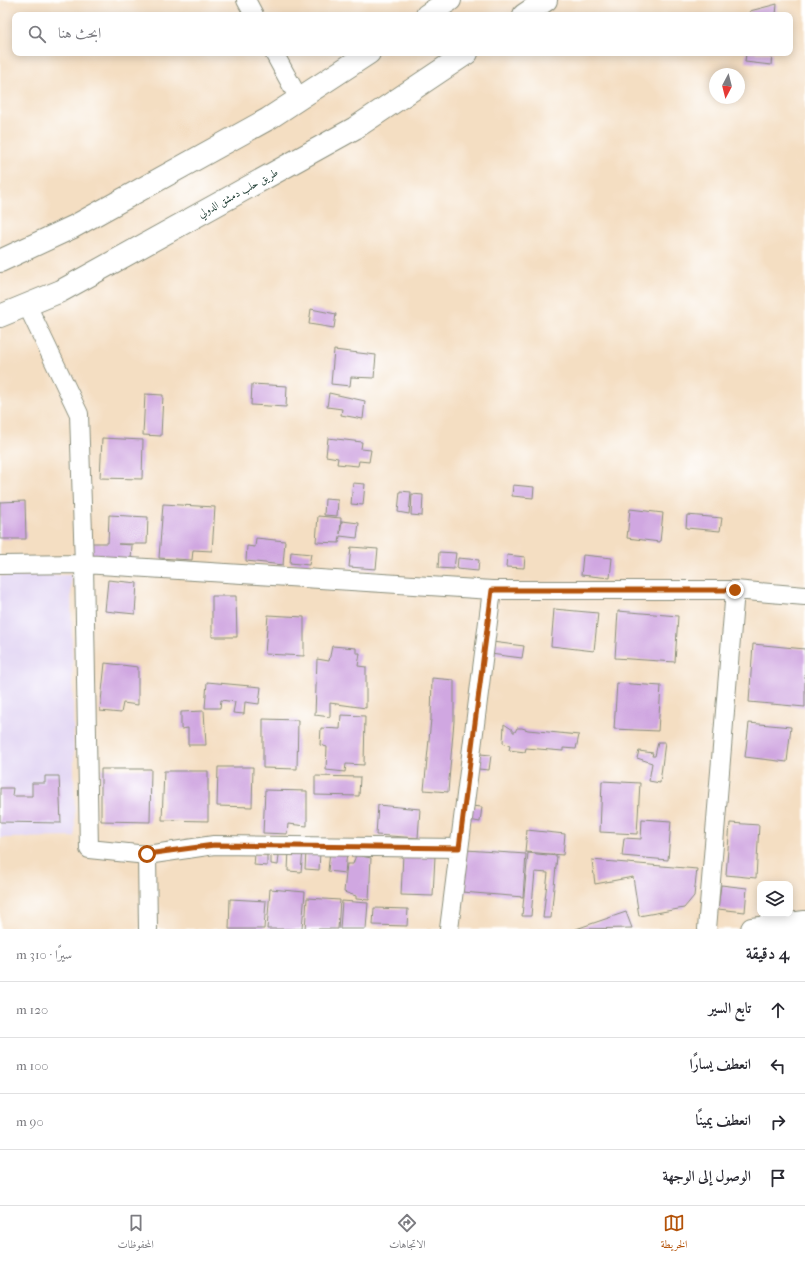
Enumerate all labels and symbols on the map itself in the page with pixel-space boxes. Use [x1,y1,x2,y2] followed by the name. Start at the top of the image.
[709,68,745,104] north arrow
[196,166,281,222] street label: طريق حلب دمشق الدولي
[726,581,744,599] route end
[138,845,156,863] route start

